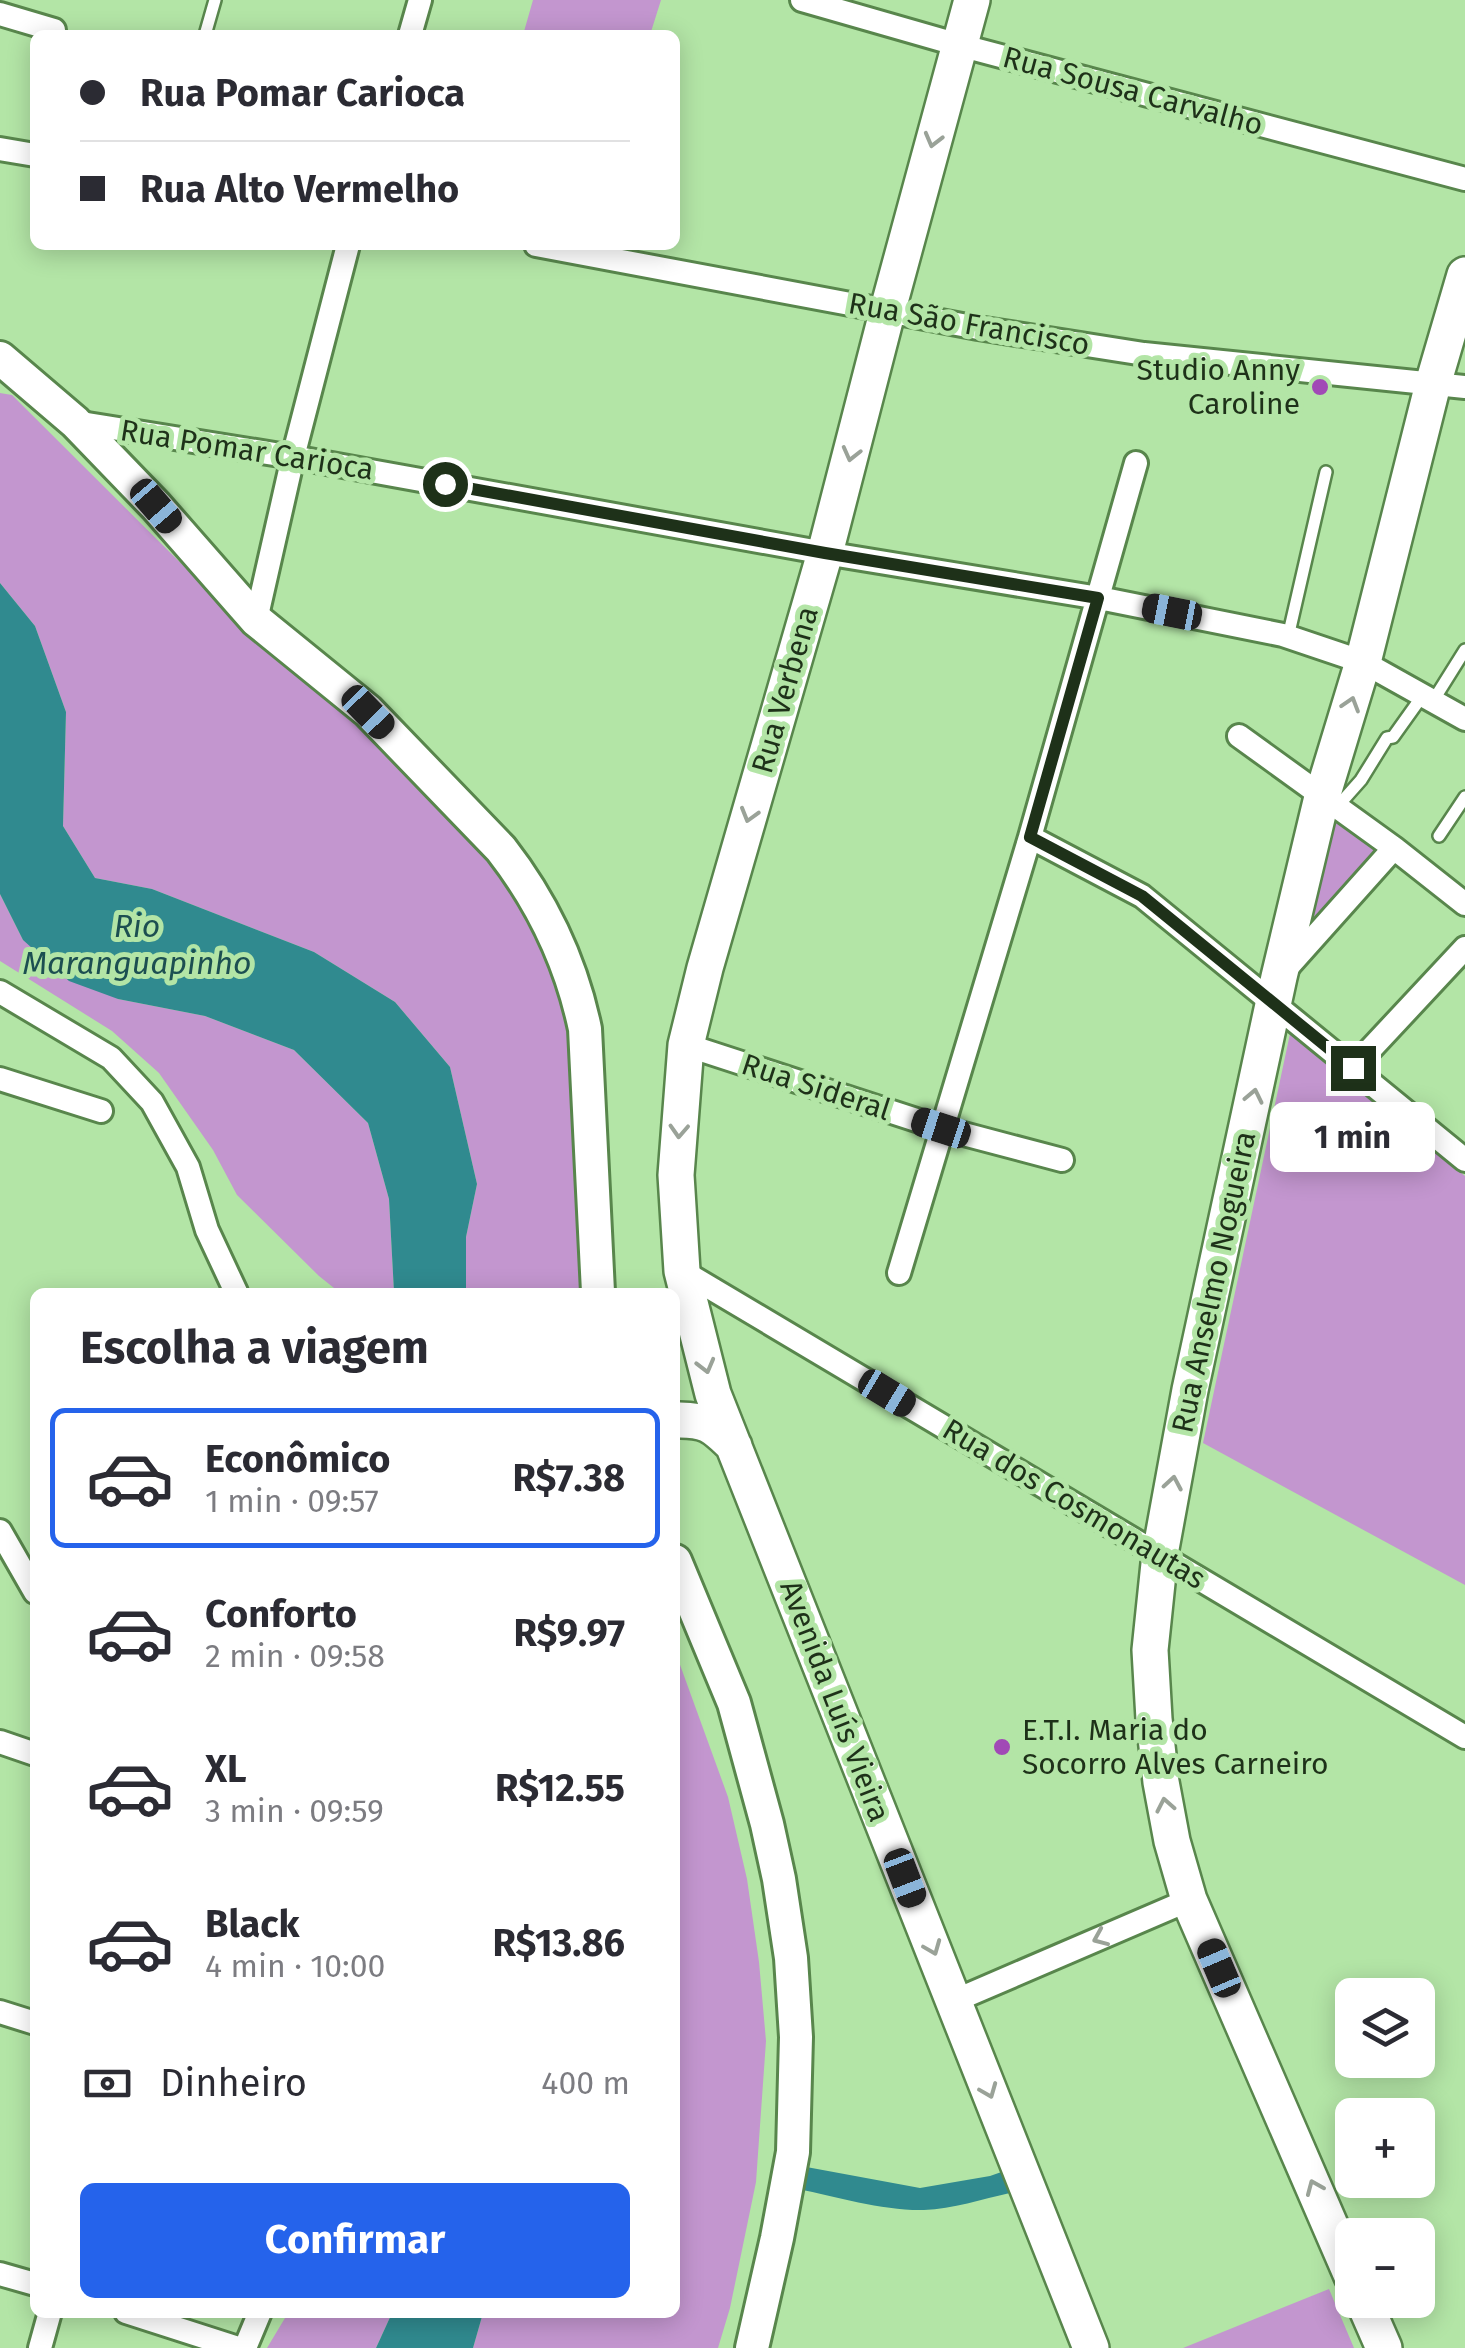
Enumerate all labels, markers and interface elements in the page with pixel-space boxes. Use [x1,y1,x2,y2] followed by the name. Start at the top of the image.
[999,39,1267,143] street label: Rua Sousa Carvalho
[140,70,465,116] text: Rua Pomar Carioca
[924,130,945,148] one-way arrow
[140,166,459,212] text: Rua Alto Vermelho
[846,285,1092,363] street label: Rua São Francisco
[1137,352,1300,422] place label: Studio Anny Caroline
[1309,376,1331,398] marker: Studio Anny Caroline
[118,412,376,488] street label: Rua Pomar Carioca
[841,445,862,462] one-way arrow
[423,462,468,507] route start
[125,474,187,538] car
[1140,592,1204,632] car
[744,602,826,778] street label: Rua Verbena
[336,680,400,744] car
[1339,696,1360,713] one-way arrow
[740,806,761,823] one-way arrow
[22,907,252,982] water label: Rio Maranguapinho
[737,1046,895,1128] street label: Rua Sideral
[1331,1046,1376,1091] route end
[1242,1088,1263,1105] one-way arrow
[1270,1103,1436,1173] callout: 1 min
[908,1104,974,1152] car
[1314,1118,1391,1156] text: 1 min
[669,1124,690,1140] one-way arrow
[1164,1128,1264,1436] street label: Rua Anselmo Nogueira
[80,1321,429,1375] text: Escolha a viagem
[694,1357,715,1374] one-way arrow
[854,1365,920,1421] car
[936,1411,1212,1597] street label: Rua dos Cosmonautas
[85,1433,175,1523] icon: car
[205,1436,390,1482] text: Econômico
[512,1455,625,1501] text: R$7.38
[1162,1475,1183,1491] one-way arrow
[205,1482,379,1520] text: 1 min · 09:57
[772,1575,898,1827] street label: Avenida Luís Vieira
[85,1588,175,1678] icon: car
[205,1591,357,1637] text: Conforto
[513,1610,625,1656] text: R$9.97
[205,1637,385,1675] text: 2 min · 09:58
[1022,1712,1328,1782] place label: E.T.I. Maria do Socorro Alves Carneiro
[991,1736,1013,1758] marker: E.T.I. Maria do Socorro Alves Carneiro
[85,1743,175,1833] icon: car
[205,1746,247,1792] text: XL
[495,1765,625,1811] text: R$12.55
[205,1792,384,1830] text: 3 min · 09:59
[1156,1797,1177,1814] one-way arrow
[880,1845,930,1911] car
[85,1898,175,1988] icon: car
[205,1901,300,1947] text: Black
[492,1920,625,1966] text: R$13.86
[1092,1926,1110,1946] one-way arrow
[1193,1935,1245,2001] car
[921,1938,941,1956] one-way arrow
[205,1947,385,1985] text: 4 min · 10:00
[1335,1978,1435,2318] map controls
[1335,1978,1435,2078] button: layers
[80,2056,135,2111] icon: cash
[160,2060,307,2106] text: Dinheiro
[541,2064,630,2102] text: 400 m
[978,2081,998,2099] one-way arrow
[1335,2098,1435,2198] button: +
[1306,2179,1326,2197] one-way arrow
[80,2183,630,2298] button: Confirmar
[1335,2218,1435,2318] button: −

